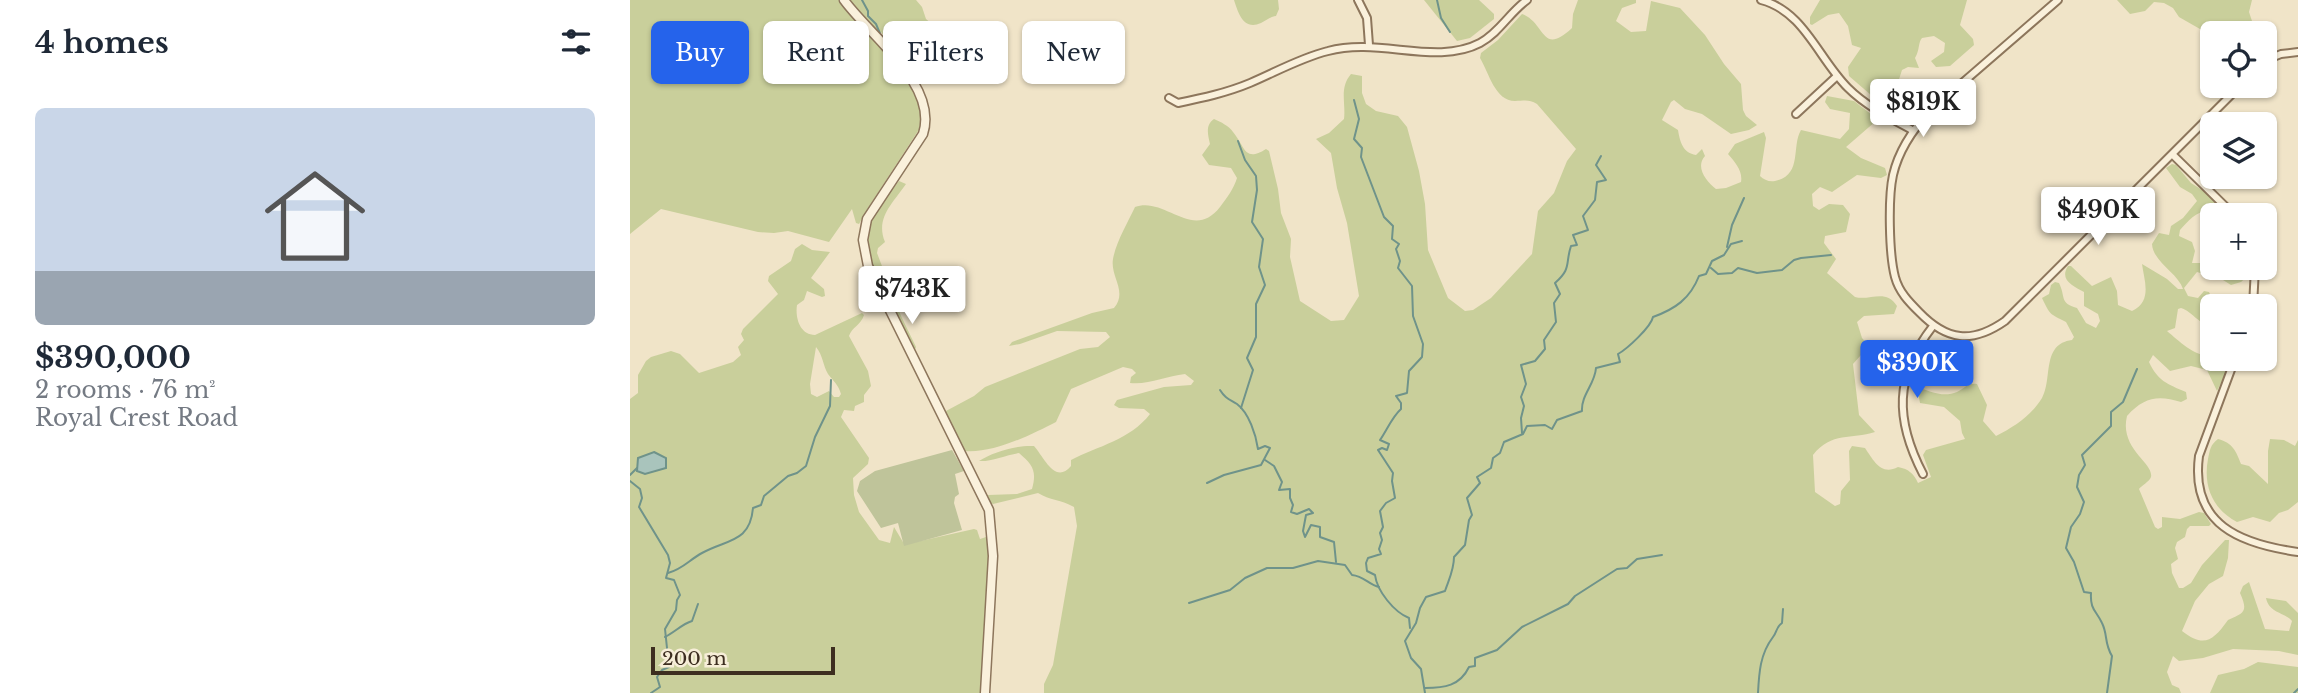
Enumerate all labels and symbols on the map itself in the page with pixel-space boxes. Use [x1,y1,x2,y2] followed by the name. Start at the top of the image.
[1874,80,1972,139] pin: $819K
[2049,188,2147,247] pin: $490K
[863,266,961,326] pin: $743K
[1868,340,1966,400] pin: $390K
[651,644,835,676] scale bar

